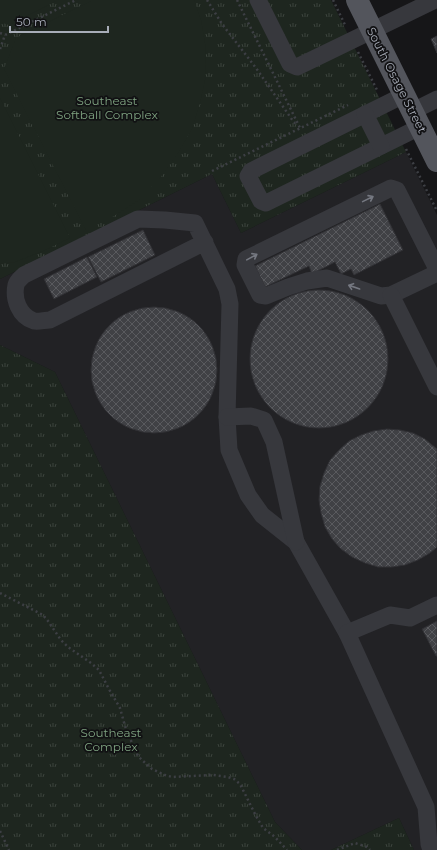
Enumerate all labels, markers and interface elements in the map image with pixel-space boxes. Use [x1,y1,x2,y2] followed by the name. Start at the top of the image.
[10,8,108,34] scale bar
[16,14,47,29] text: 50 m
[364,24,430,136] street label: South Osage Street
[56,93,159,122] park label: Southeast Softball Complex
[362,195,374,202] one-way arrow
[246,252,258,260] one-way arrow
[348,283,361,290] one-way arrow
[81,725,142,754] park label: Southeast Complex

